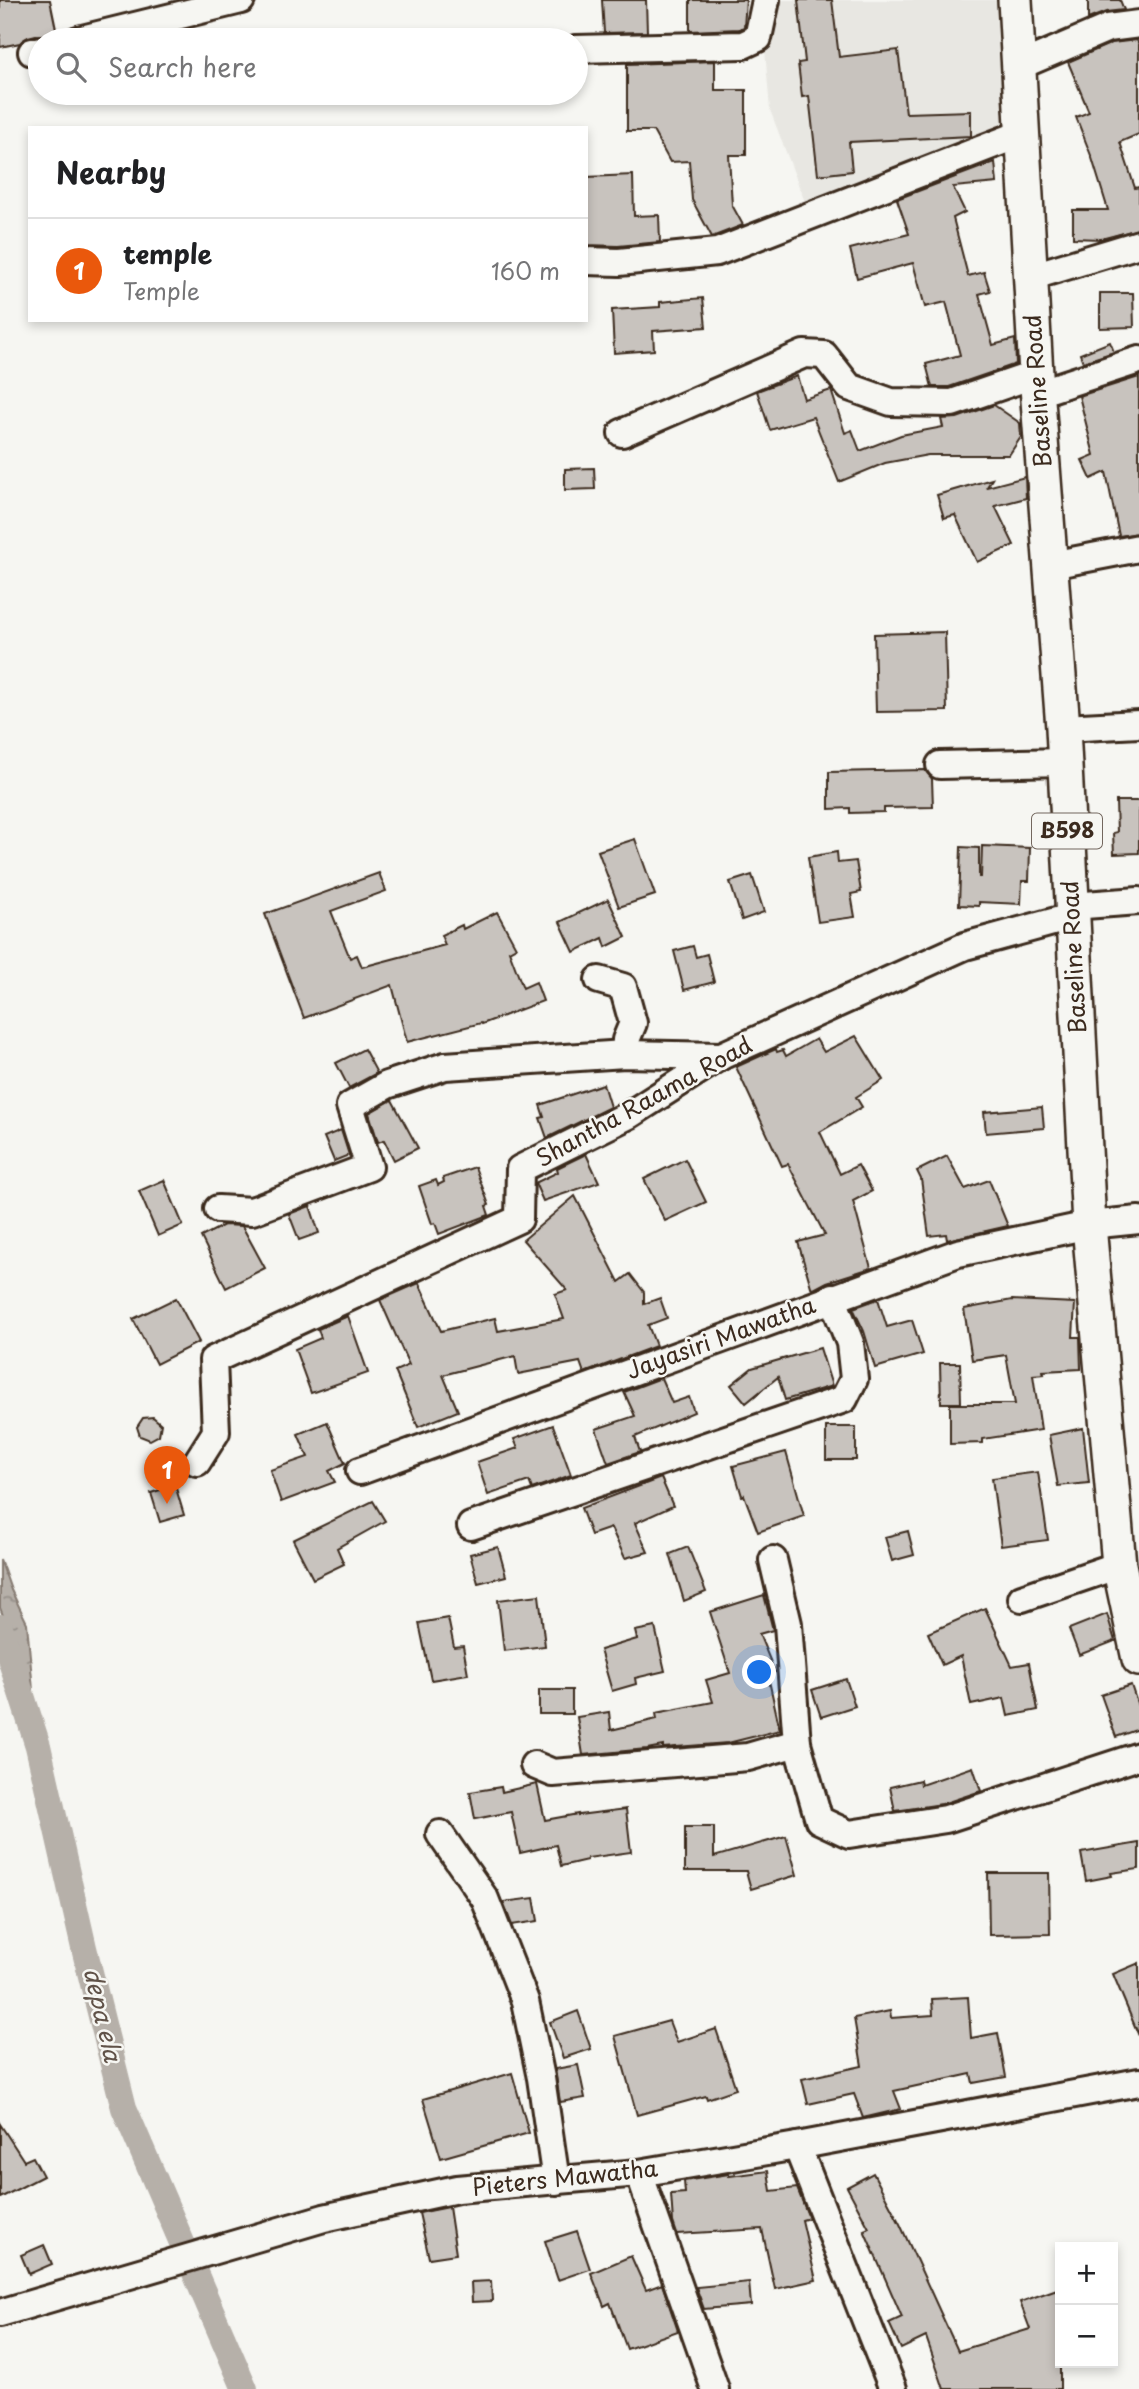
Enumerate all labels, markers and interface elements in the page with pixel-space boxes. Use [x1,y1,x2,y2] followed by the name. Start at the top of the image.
[28,28,588,105] search box
[108,47,257,86] text: Search here
[52,48,90,86] icon: search
[56,149,166,194] text: Nearby
[123,234,212,273] text: temple
[74,253,85,288] text: 1
[491,253,560,288] text: 160 m
[123,273,200,308] text: Temple
[1014,313,1059,469] street label: Baseline Road
[1032,814,1102,848] road number: B598
[1051,880,1094,1035] street label: Baseline Road
[529,1027,758,1175] street label: Shantha Raama Road
[621,1286,820,1387] street label: Jayasiri Mawatha
[144,1446,190,1504] pin: 1
[742,1655,776,1689] your location
[76,1964,132,2066] water label: depa ela
[470,2149,660,2204] street label: Pieters Mawatha
[1055,2242,1118,2368] map controls
[1055,2242,1118,2305] button: +
[1055,2305,1118,2368] button: −

